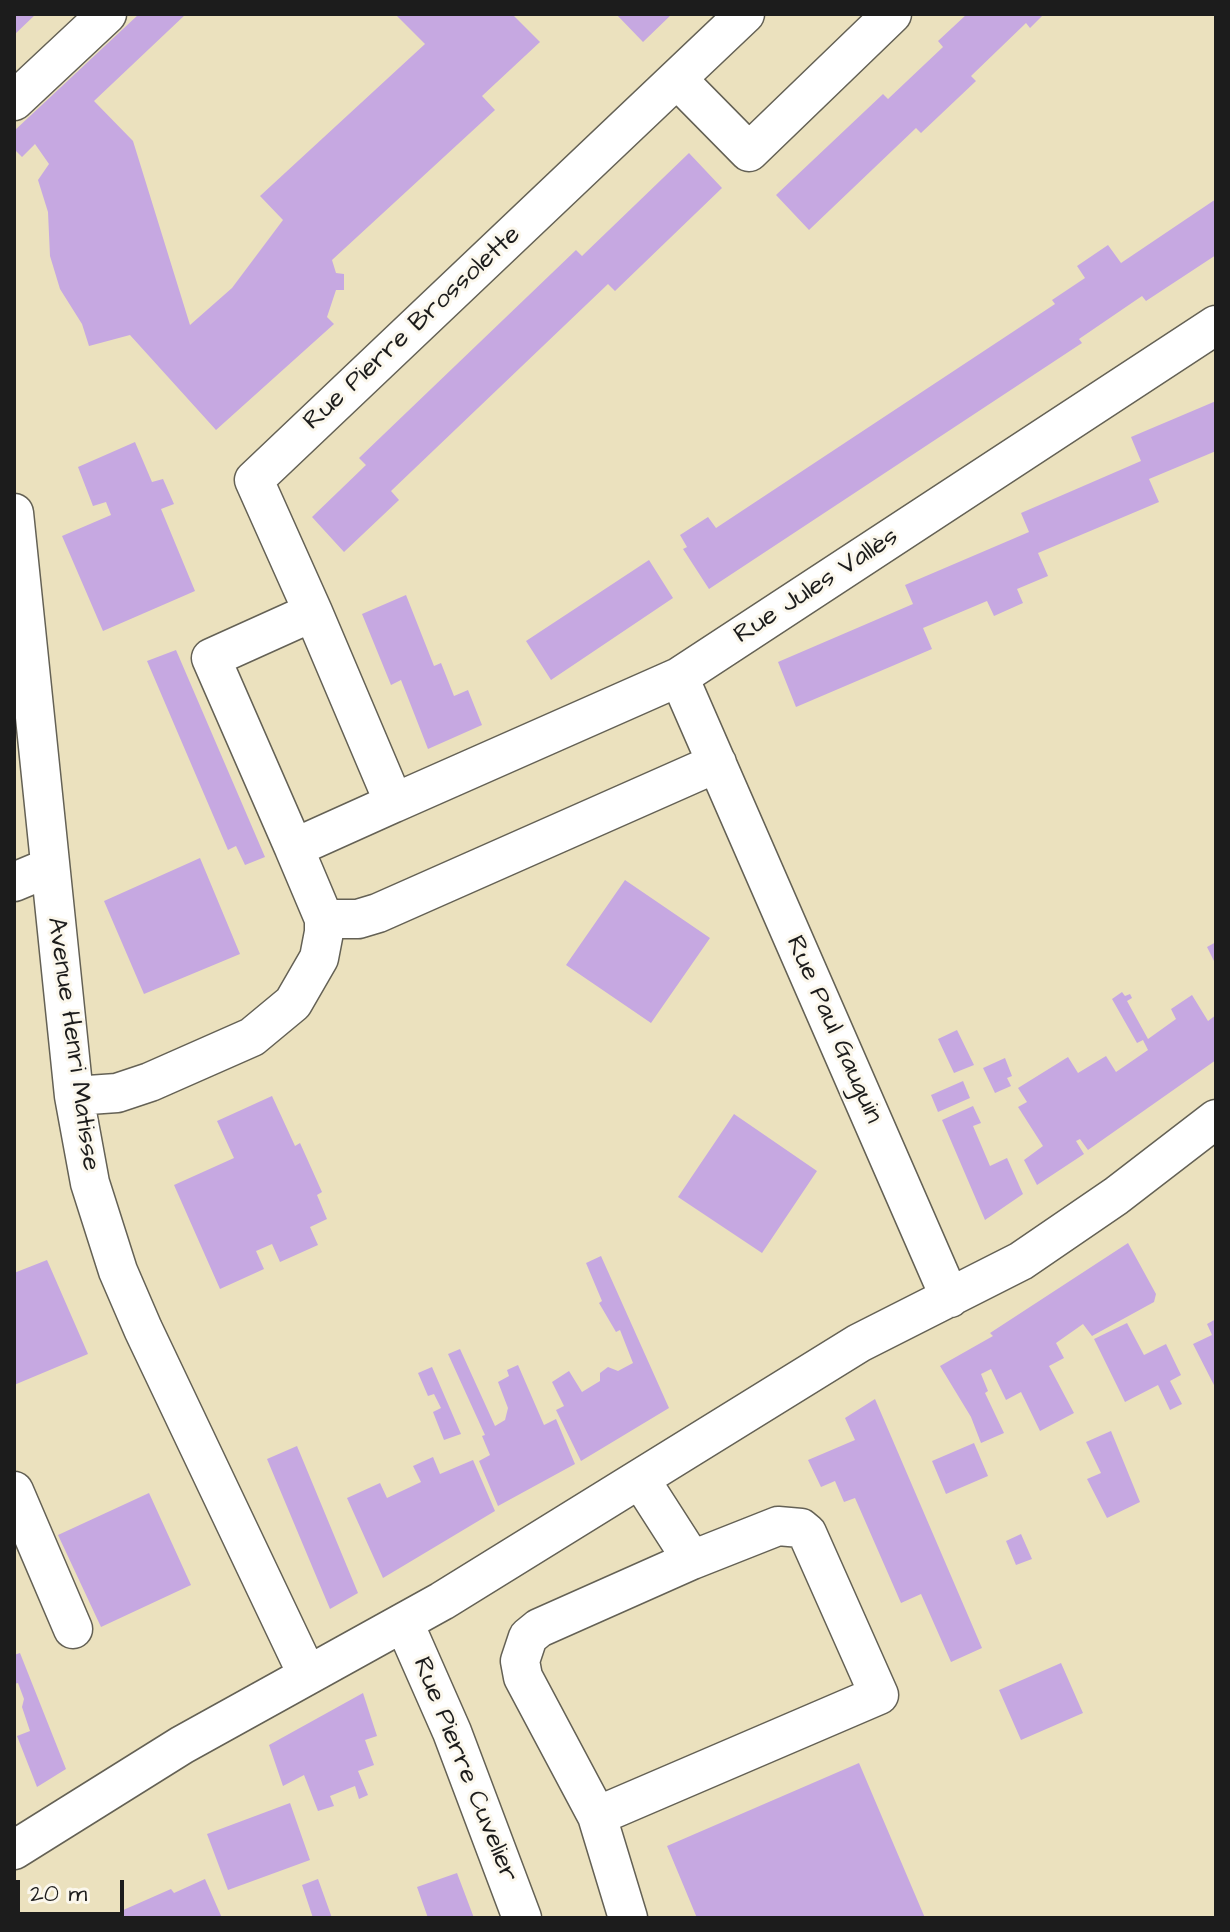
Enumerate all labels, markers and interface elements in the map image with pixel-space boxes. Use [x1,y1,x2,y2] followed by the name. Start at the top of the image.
[298,220,528,438] street label: Rue Pierre Brossolette
[729,522,905,652] street label: Rue Jules Vallès
[39,915,105,1173] street label: Avenue Henri Matisse
[778,932,888,1128] street label: Rue Paul Gauguin
[405,1653,523,1887] street label: Rue Pierre Cuvelier
[20,1864,128,1914] scale bar
[30,1877,87,1911] text: 20 m

